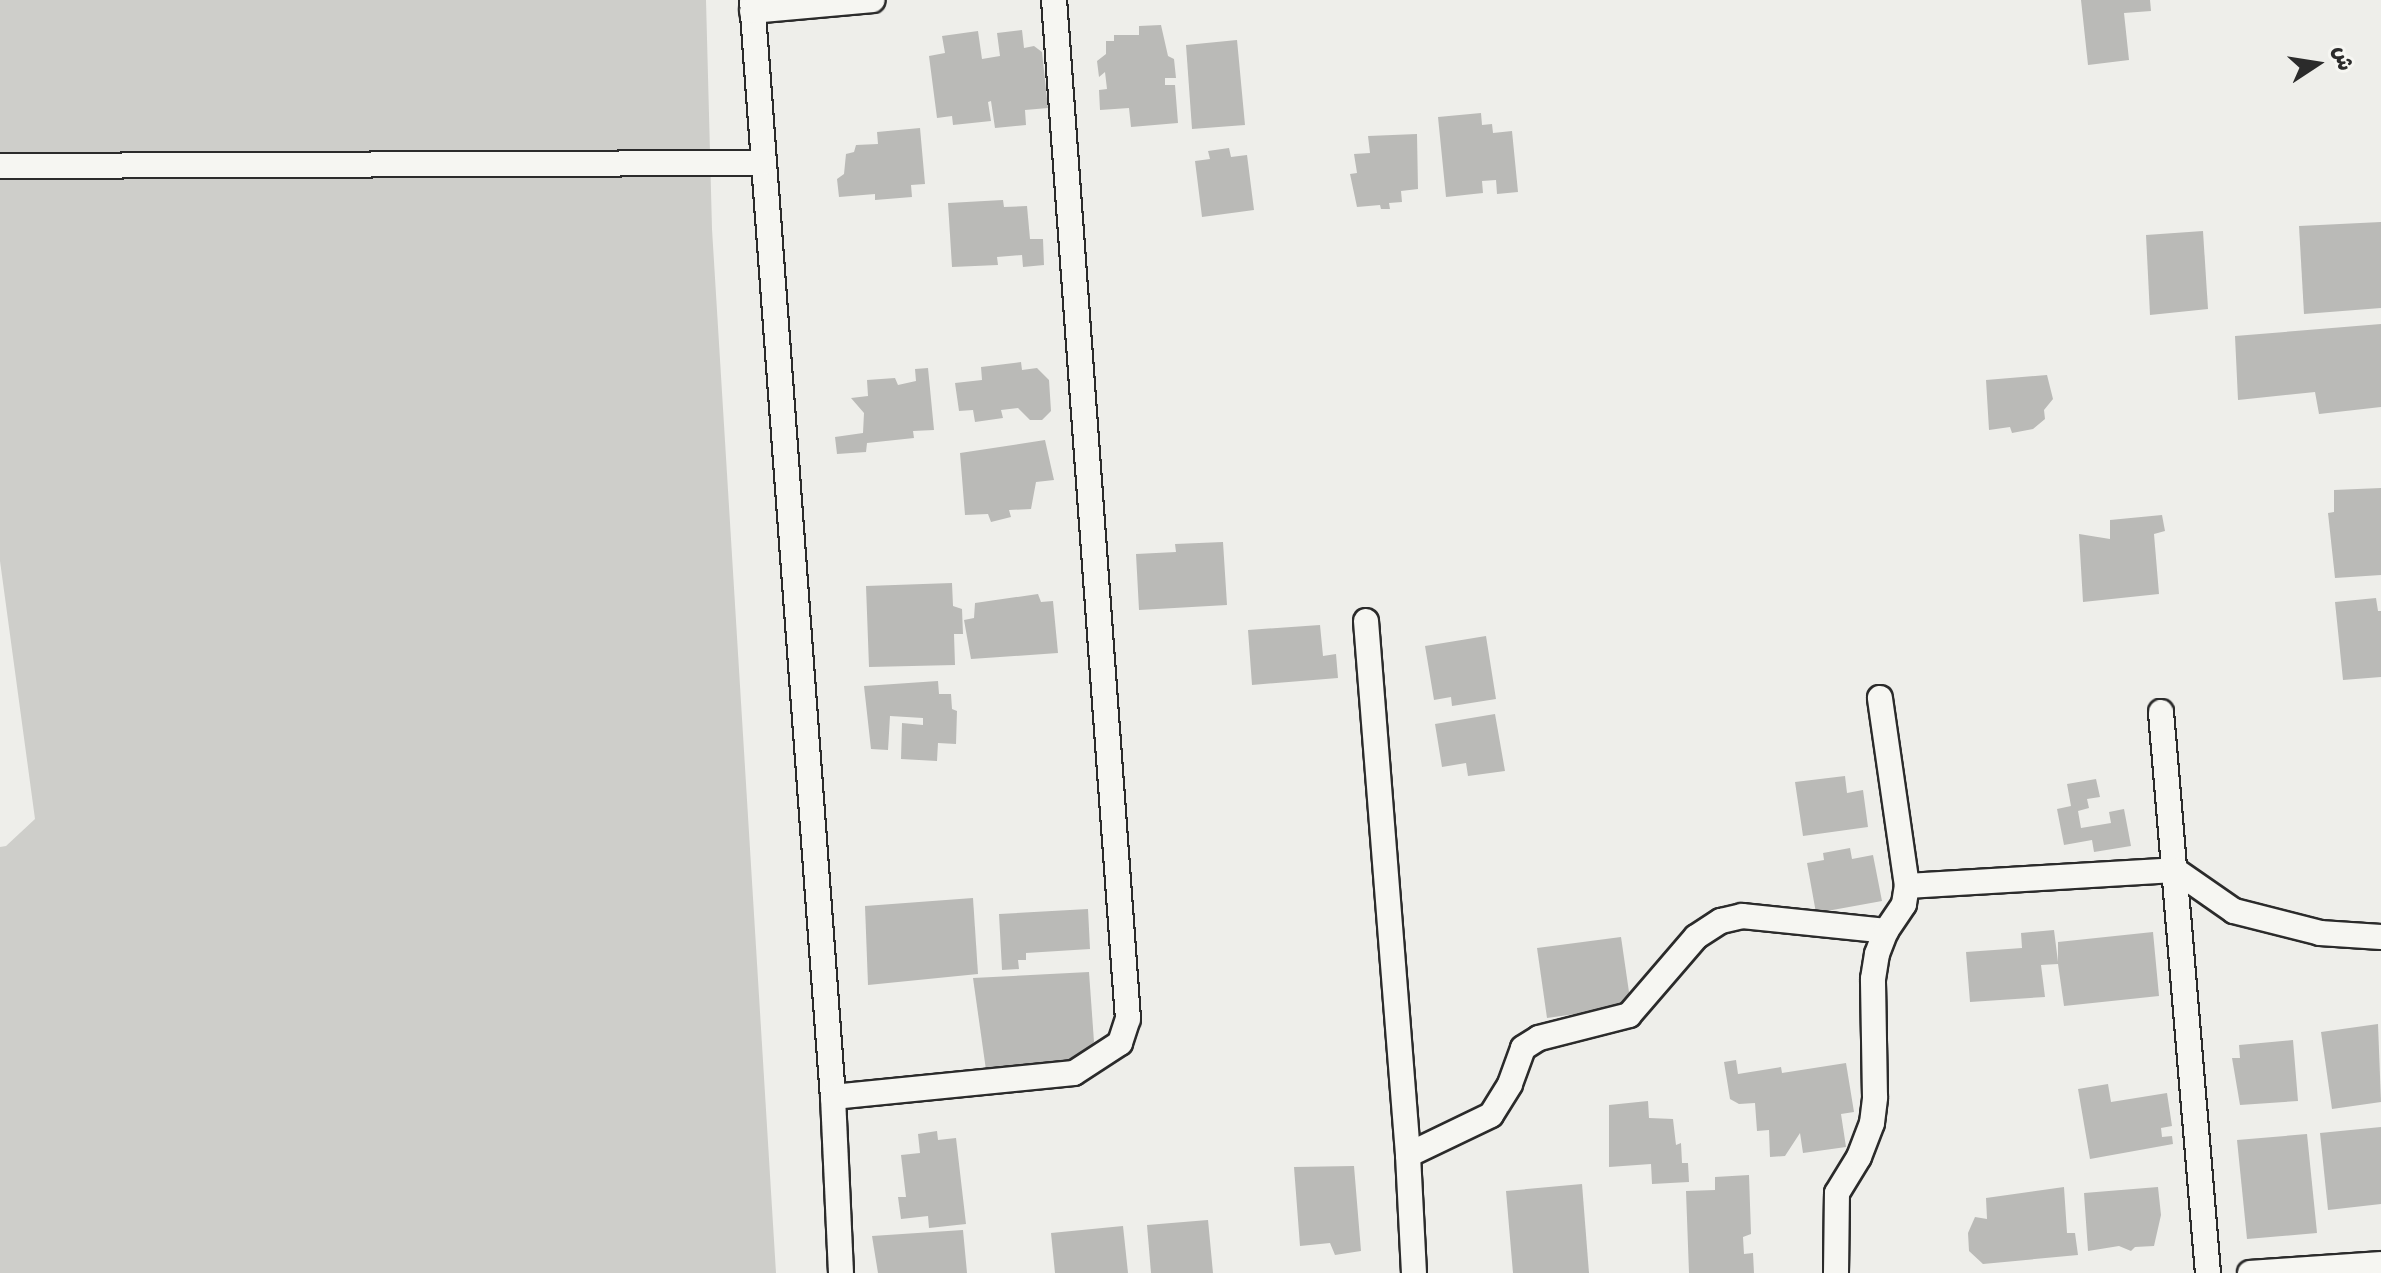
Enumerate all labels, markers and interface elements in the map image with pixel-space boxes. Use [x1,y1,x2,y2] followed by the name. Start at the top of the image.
[2277,24,2357,104] north arrow
[2325,44,2356,74] text: ش

